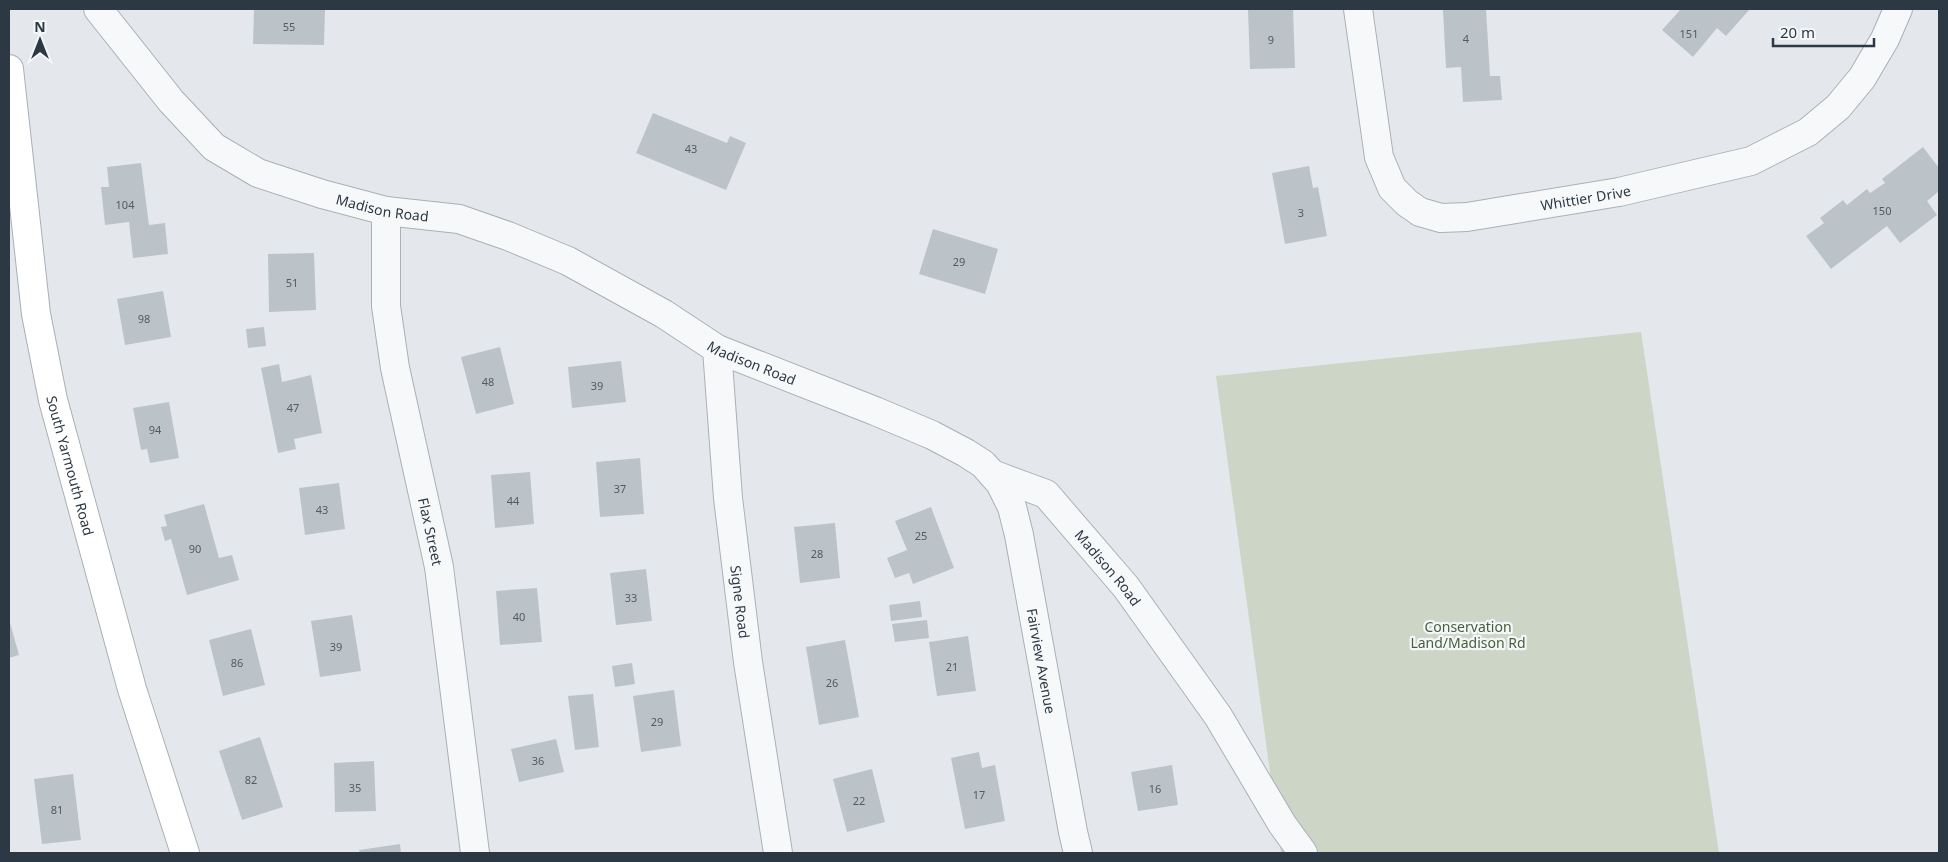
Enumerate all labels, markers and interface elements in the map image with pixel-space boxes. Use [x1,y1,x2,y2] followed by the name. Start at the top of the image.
[15,15,65,65] north arrow
[1773,15,1874,47] scale bar
[34,17,46,36] text: N
[283,19,295,34] house number: 55
[1780,22,1815,42] text: 20 m
[1680,26,1698,41] house number: 151
[1463,31,1470,46] house number: 4
[1268,32,1274,47] house number: 9
[685,141,697,156] house number: 43
[1539,180,1632,214] street label: Whittier Drive
[334,189,430,225] street label: Madison Road
[116,197,135,212] house number: 104
[1873,203,1891,218] house number: 150
[1298,205,1304,220] house number: 3
[953,254,965,269] house number: 29
[286,275,298,290] house number: 51
[138,311,150,326] house number: 98
[704,336,799,389] street label: Madison Road
[482,374,494,389] house number: 48
[591,378,603,393] house number: 39
[43,394,99,538] street label: South Yarmouth Road
[287,400,299,415] house number: 47
[149,422,162,437] house number: 94
[614,481,626,496] house number: 37
[507,493,520,508] house number: 44
[414,496,448,567] street label: Flax Street
[316,502,328,517] house number: 43
[1071,525,1146,609] street label: Madison Road
[915,528,927,543] house number: 25
[189,541,201,556] house number: 90
[811,546,823,561] house number: 28
[727,564,755,640] street label: Signe Road
[625,590,637,605] house number: 33
[1023,607,1061,715] street label: Fairview Avenue
[513,609,525,624] house number: 40
[1410,617,1526,652] park label: Conservation Land/Madison Rd
[330,639,342,654] house number: 39
[231,655,243,670] house number: 86
[946,659,958,674] house number: 21
[826,675,838,690] house number: 26
[651,714,663,729] house number: 29
[532,753,544,768] house number: 36
[245,772,257,787] house number: 82
[349,780,361,795] house number: 35
[1149,781,1161,796] house number: 16
[973,787,985,802] house number: 17
[853,793,865,808] house number: 22
[51,802,63,817] house number: 81

